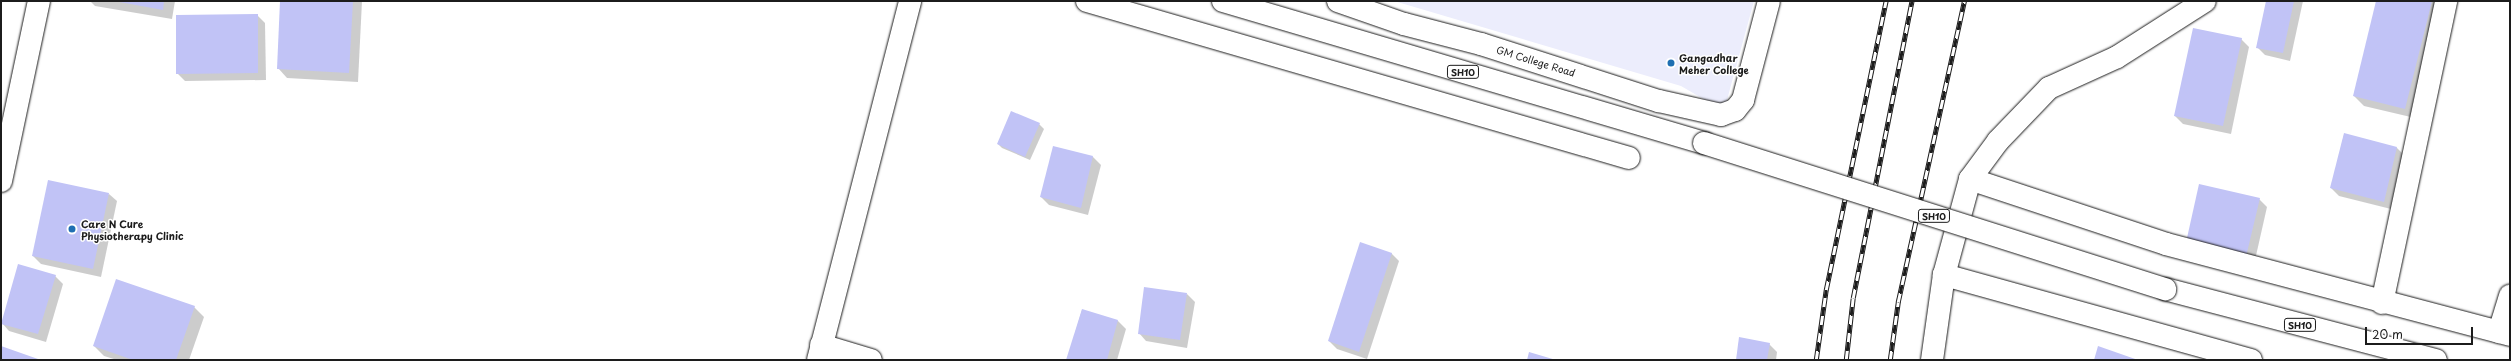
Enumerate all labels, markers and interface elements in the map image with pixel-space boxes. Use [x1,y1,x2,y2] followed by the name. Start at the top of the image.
[1495,43,1577,79] street label: GM College Road
[1679,51,1749,74] place label: Gangadhar Meher College
[1666,58,1676,68] marker: Gangadhar Meher College
[1446,65,1480,79] road number: SH10
[1917,209,1951,223] road number: SH10
[81,217,184,240] place label: Care N Cure Physiotherapy Clinic
[66,223,78,235] marker: Care N Cure Physiotherapy Clinic
[2283,318,2317,332] road number: SH10
[2367,319,2475,345] scale bar
[2372,325,2403,343] text: 20 m

